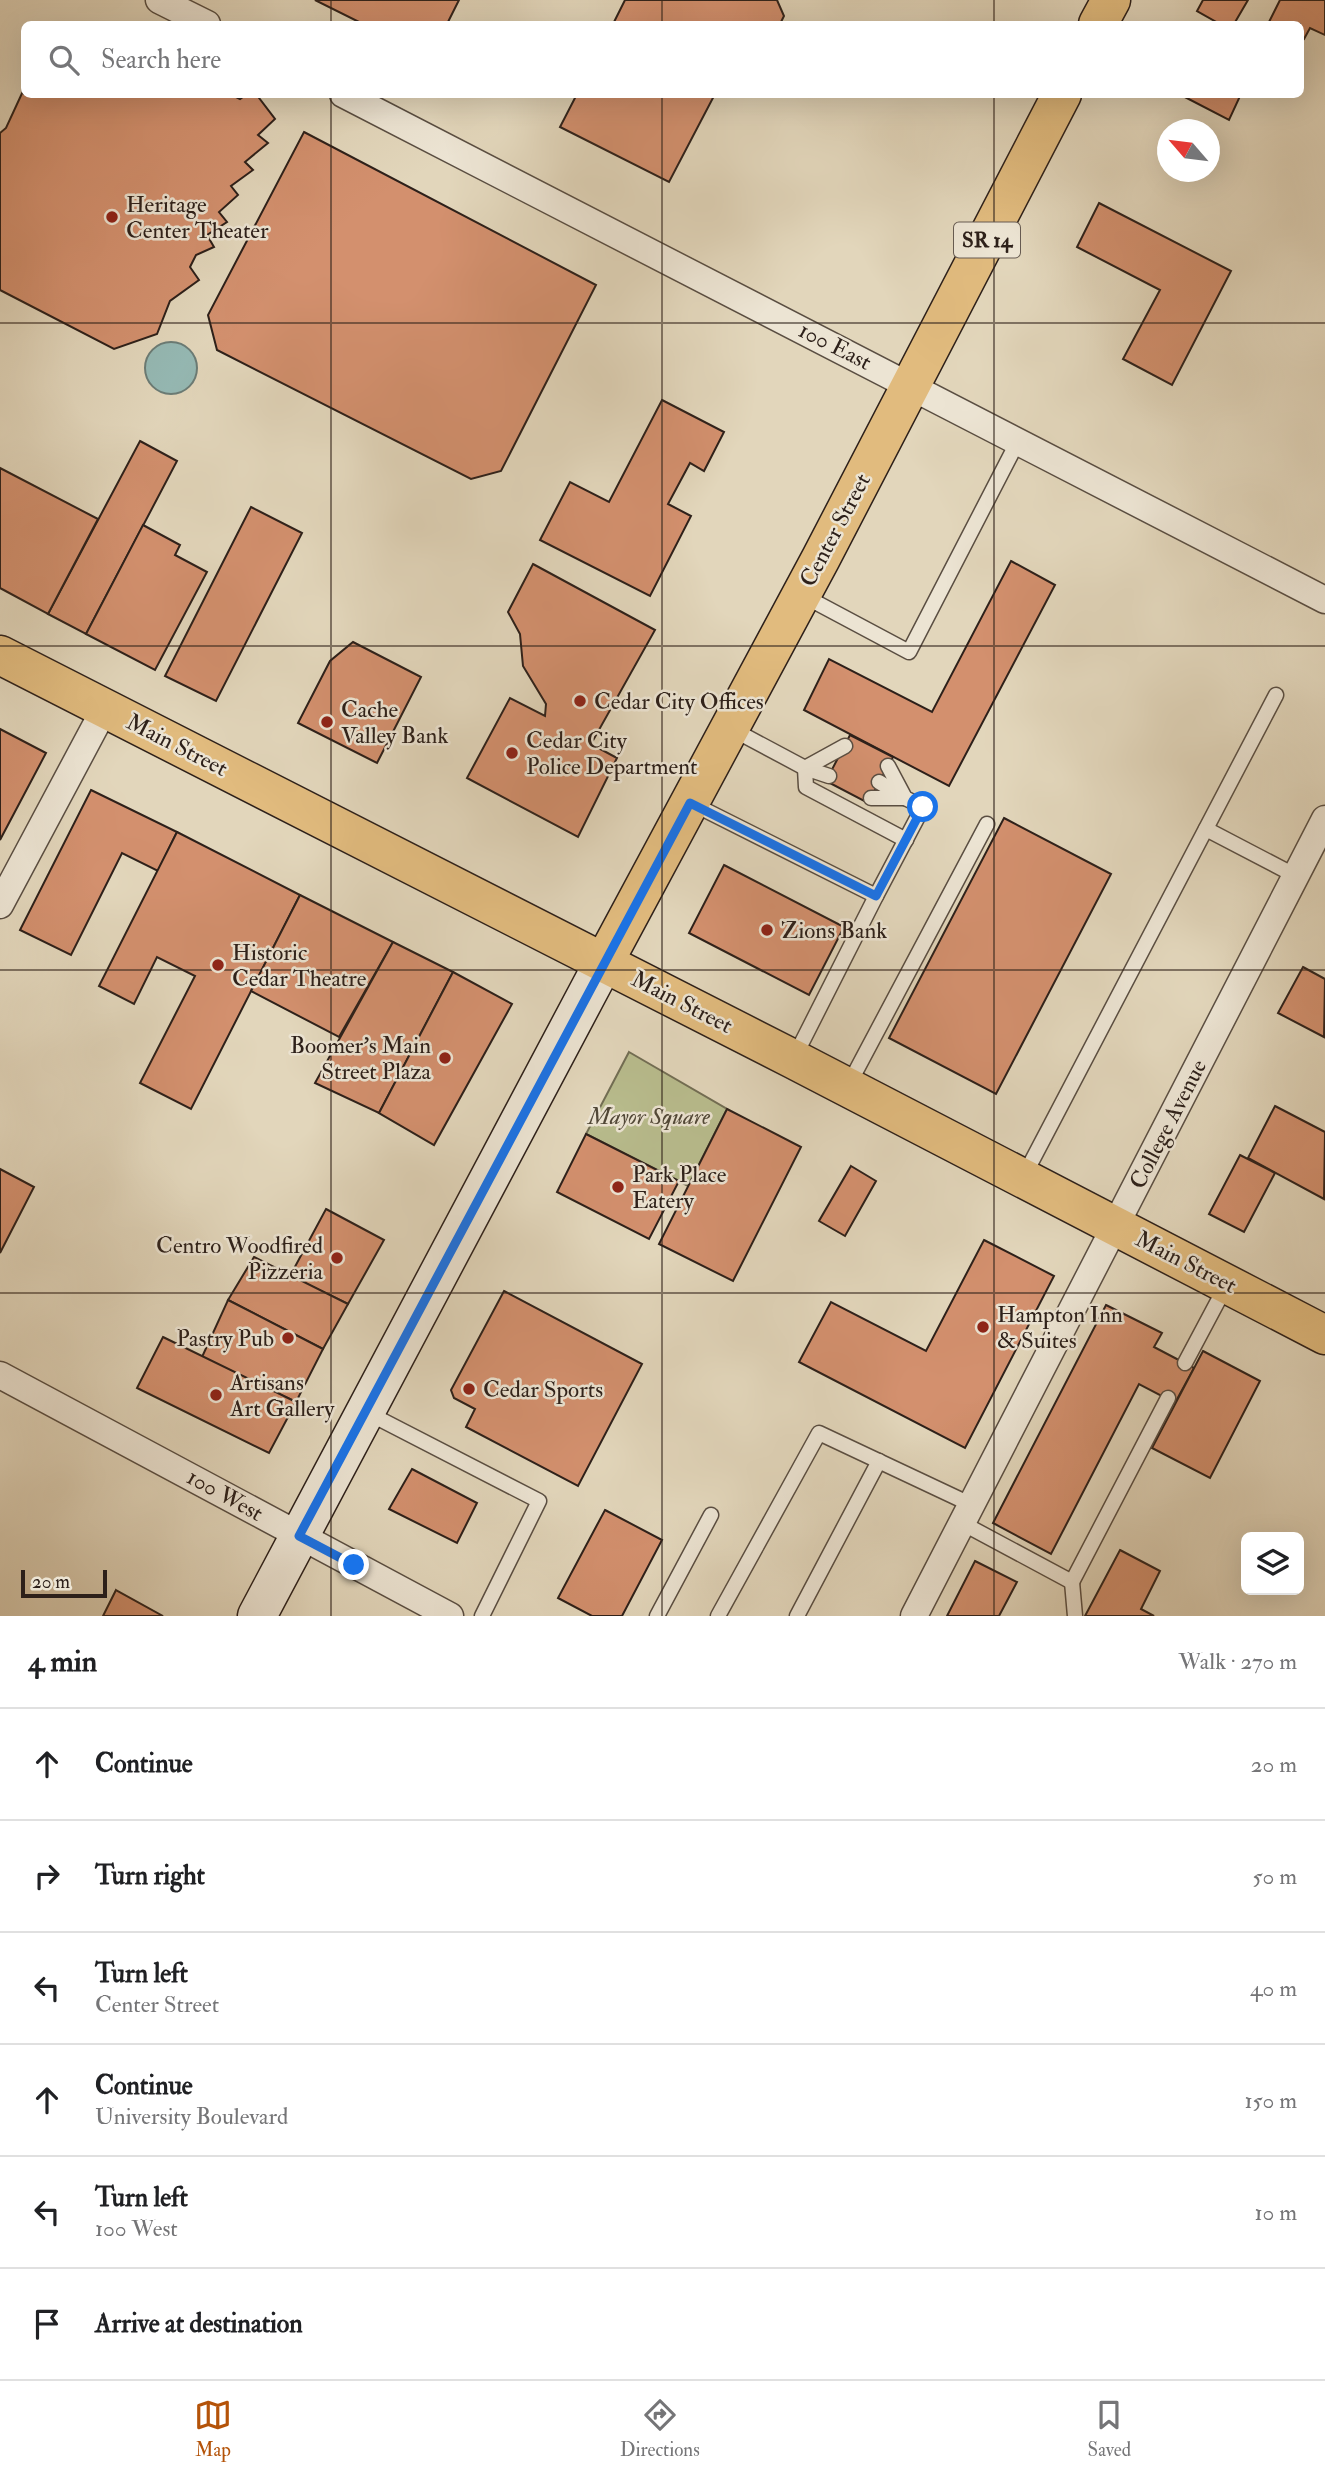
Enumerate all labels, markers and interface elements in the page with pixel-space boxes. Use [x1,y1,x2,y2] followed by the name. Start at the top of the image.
[21,21,1304,98] search box
[45,41,83,79] icon: search
[101,44,221,76] text: Search here
[1157,119,1220,182] north arrow
[126,190,269,245] place label: Heritage Center Theater
[104,209,120,225] marker: Heritage Center Theater
[954,222,1020,258] road number: SR 14
[794,315,876,377] street label: 100 East
[793,468,877,592] street label: Center Street
[594,687,764,716] place label: Cedar City Offices
[572,693,588,709] marker: Cedar City Offices
[341,695,448,750] place label: Cache Valley Bank
[121,707,233,783] street label: Main Street
[319,714,335,730] marker: Cache Valley Bank
[526,726,697,782] place label: Cedar City Police Department
[504,745,520,761] marker: Cedar City Police Department
[907,791,938,822] route start
[781,916,887,945] place label: Zions Bank
[759,922,775,938] marker: Zions Bank
[232,938,367,993] place label: Historic Cedar Theatre
[210,957,226,973] marker: Historic Cedar Theatre
[626,964,738,1040] street label: Main Street
[290,1031,432,1086] place label: Boomer's Main Street Plaza
[437,1050,453,1066] marker: Boomer's Main Street Plaza
[1123,1054,1213,1194] street label: College Avenue
[586,1102,710,1131] park label: Mayor Square
[632,1160,727,1215] place label: Park Place Eatery
[610,1179,626,1195] marker: Park Place Eatery
[1130,1224,1242,1300] street label: Main Street
[156,1231,324,1286] place label: Centro Woodfired Pizzeria
[329,1250,345,1266] marker: Centro Woodfired Pizzeria
[997,1300,1123,1355] place label: Hampton Inn & Suites
[975,1319,991,1335] marker: Hampton Inn & Suites
[176,1324,274,1353] place label: Pastry Pub
[280,1330,296,1346] marker: Pastry Pub
[229,1368,335,1423] place label: Artisans Art Gallery
[483,1375,603,1405] place label: Cedar Sports
[461,1381,477,1397] marker: Cedar Sports
[208,1387,224,1403] marker: Artisans Art Gallery
[182,1462,268,1528] street label: 100 West
[1241,1532,1304,1595] map controls
[1241,1532,1304,1595] button: layers
[338,1549,369,1580] route end
[21,1567,107,1599] scale bar
[32,1570,70,1594] text: 20 m
[28,1643,97,1680] text: 4 min
[1178,1647,1297,1676] text: Walk · 270 m
[28,1745,66,1783] icon: ahead
[95,1748,193,1780] text: Continue
[1251,1750,1297,1779] text: 20 m
[28,1857,66,1895] icon: right
[95,1860,205,1892] text: Turn right
[1253,1862,1297,1891] text: 50 m
[95,1958,188,1990] text: Turn left
[28,1969,66,2007] icon: left
[1250,1974,1297,2003] text: 40 m
[95,1990,219,2019] text: Center Street
[95,2070,193,2102] text: Continue
[28,2081,66,2119] icon: ahead
[1244,2086,1297,2115] text: 150 m
[95,2102,288,2131] text: University Boulevard
[95,2182,188,2214] text: Turn left
[28,2193,66,2231] icon: left
[1254,2198,1297,2227] text: 10 m
[95,2214,178,2243] text: 100 West
[28,2305,66,2343] icon: arrive
[95,2308,303,2340] text: Arrive at destination
[194,2396,232,2462] tab: Map
[620,2396,700,2462] tab: Directions
[1088,2396,1131,2462] tab: Saved

